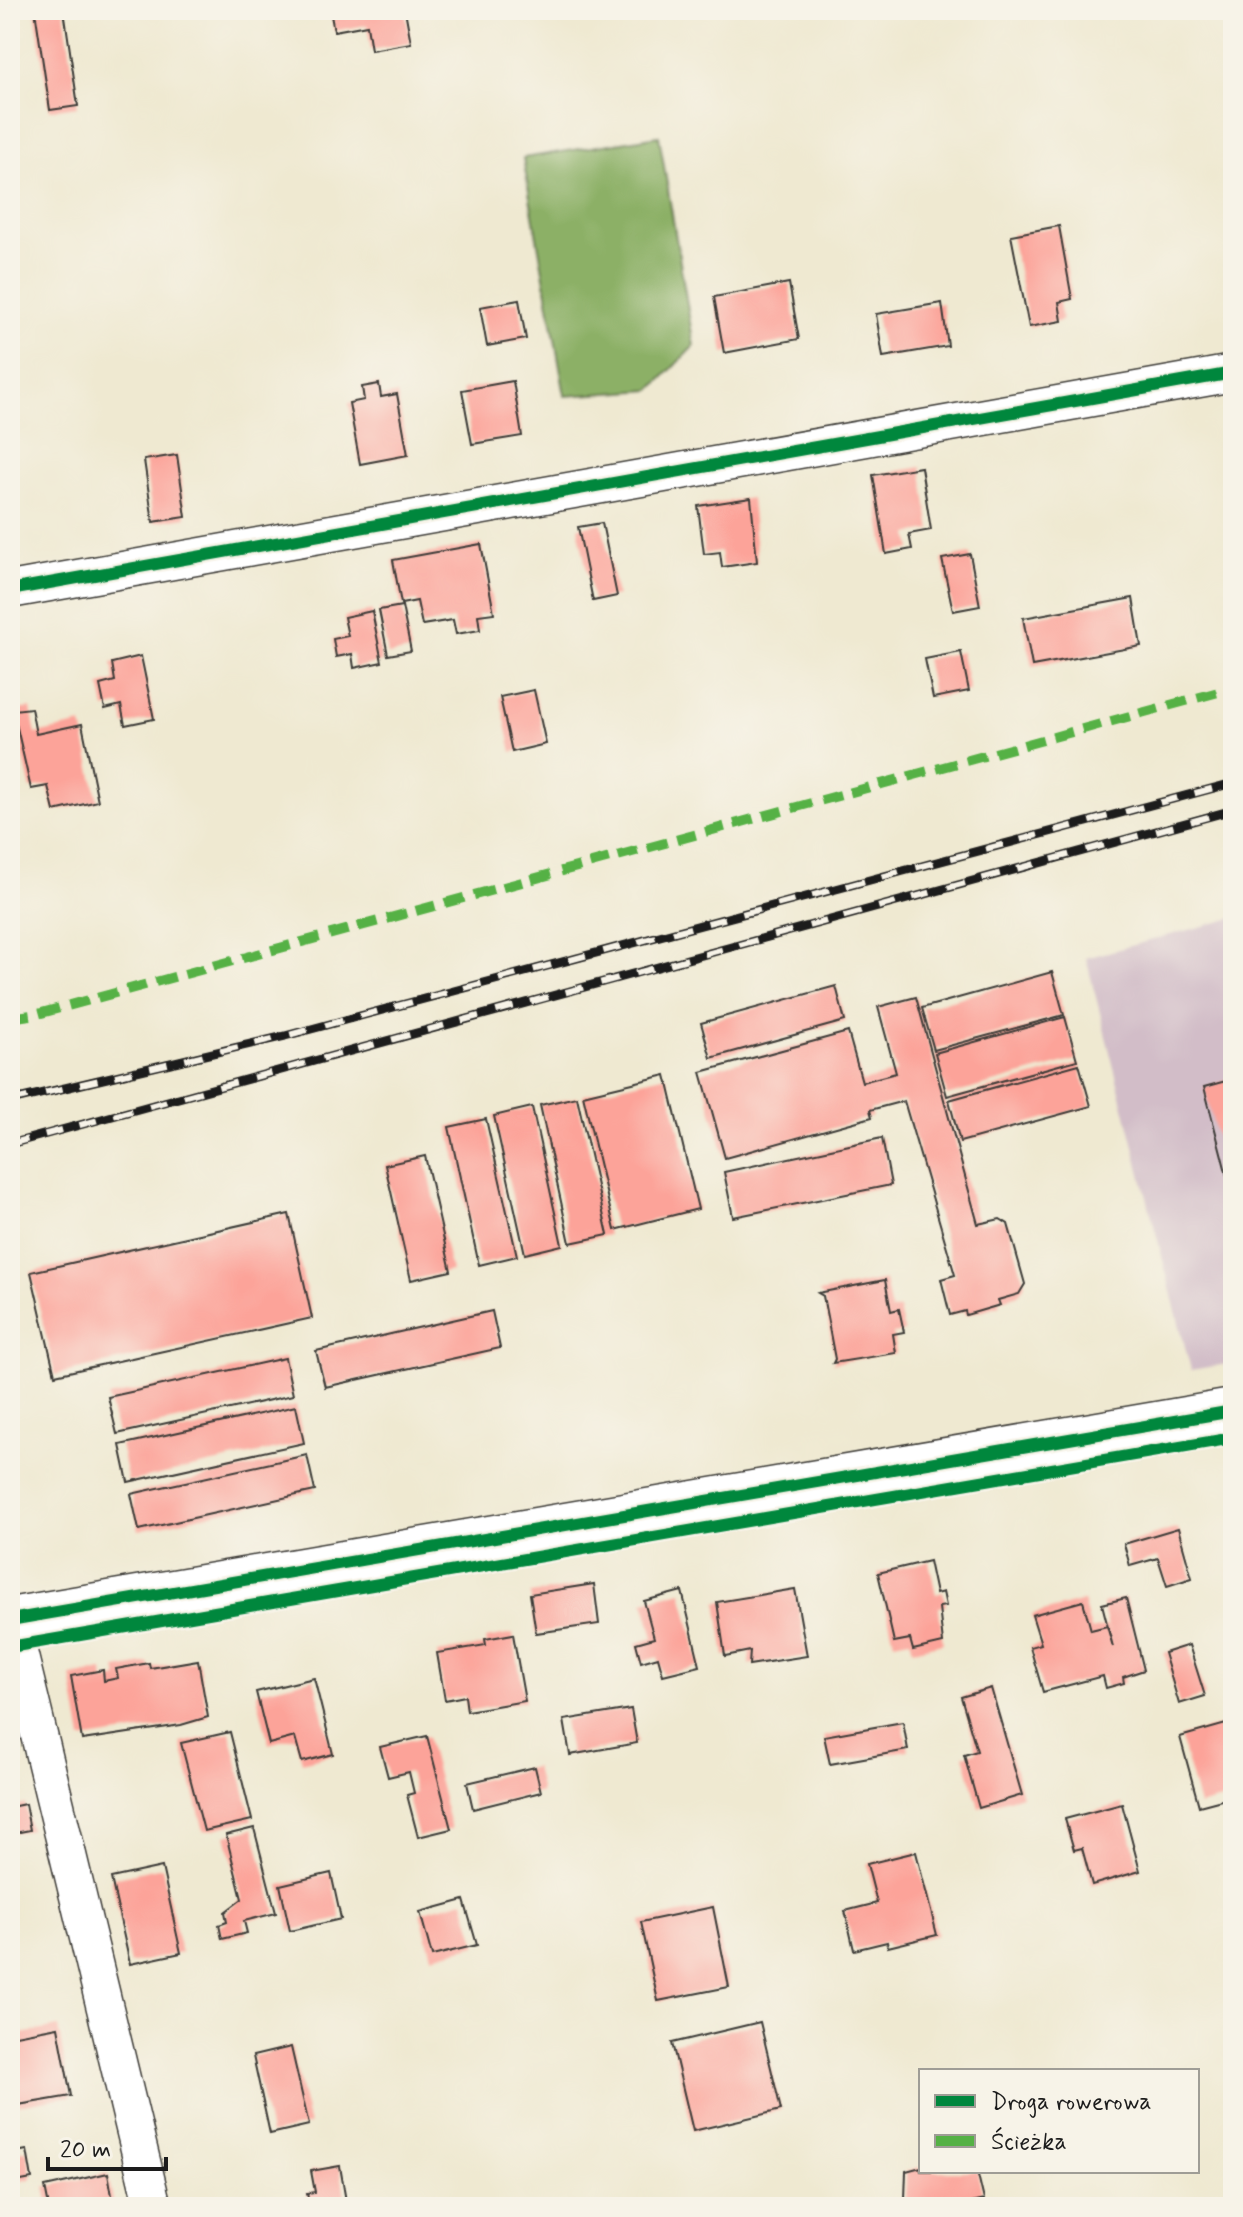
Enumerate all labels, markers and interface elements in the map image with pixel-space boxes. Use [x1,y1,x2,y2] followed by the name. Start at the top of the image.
[919,2069,1199,2173] legend
[991,2087,1152,2118] text: Droga rowerowa
[48,2121,166,2171] scale bar
[991,2126,1067,2158] text: Ścieżka
[60,2135,111,2166] text: 20 m

